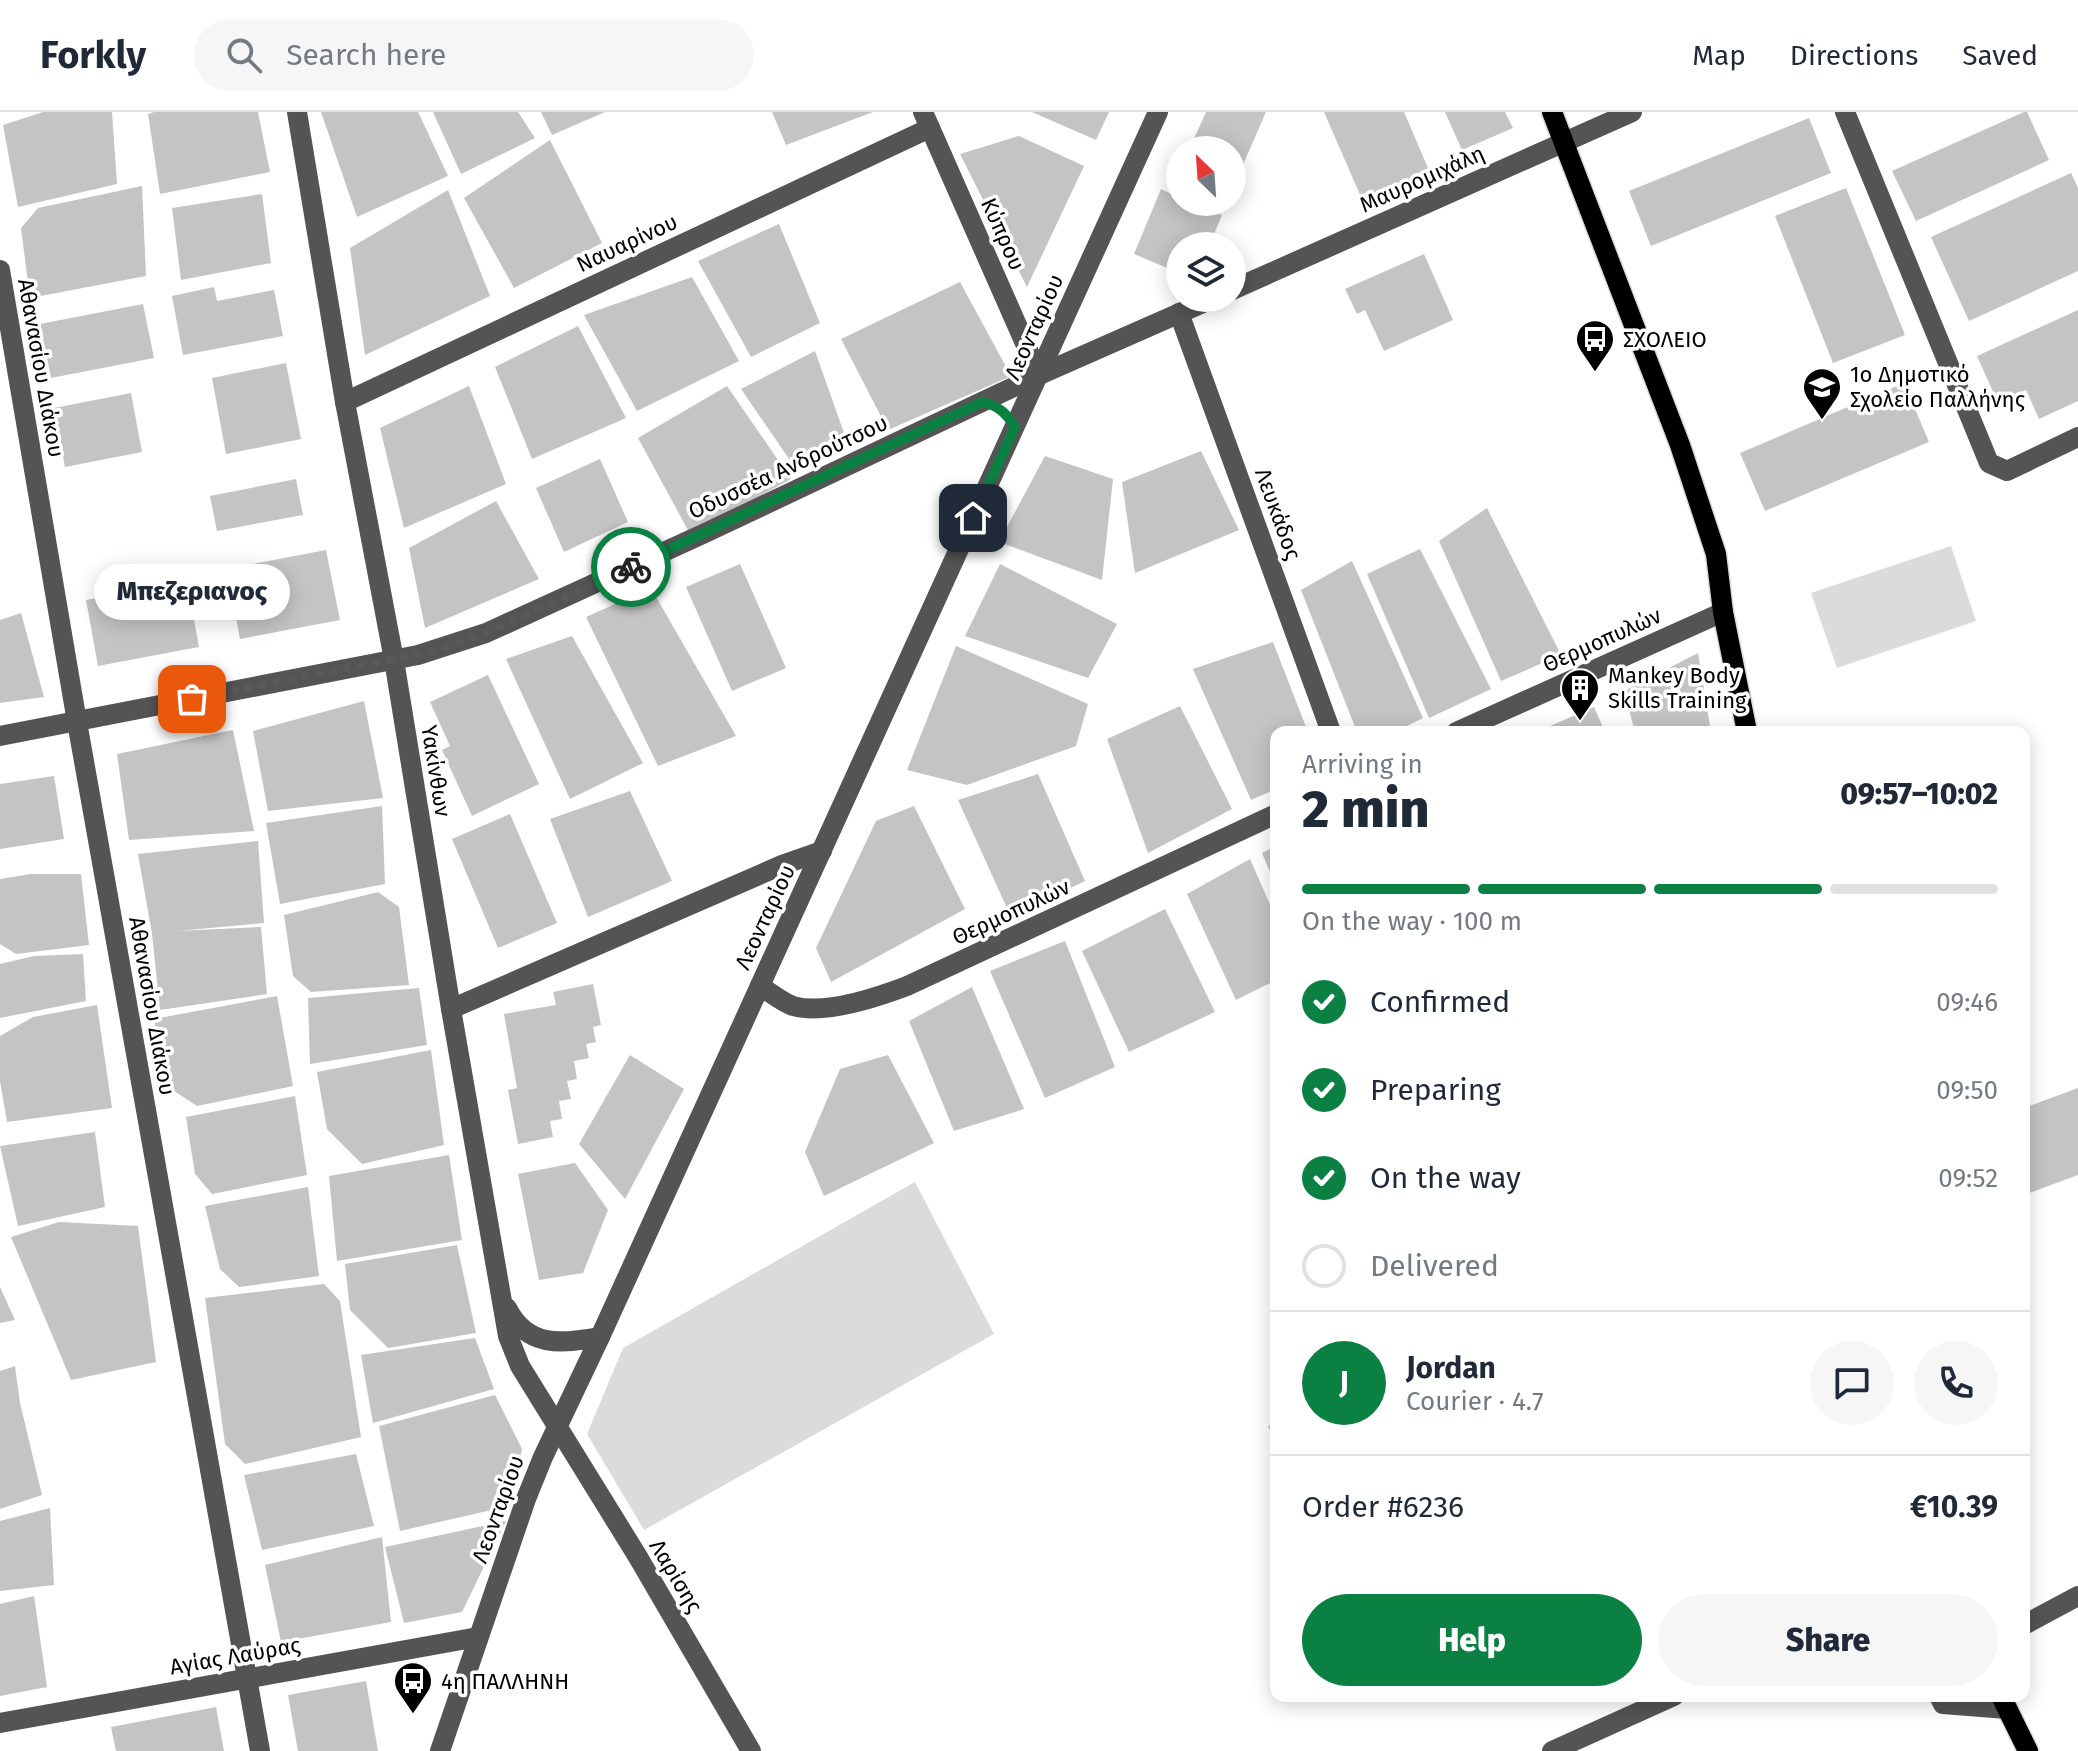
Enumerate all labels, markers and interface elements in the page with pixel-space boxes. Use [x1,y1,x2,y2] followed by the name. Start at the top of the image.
[194,19,754,91] search box
[40,32,146,78] text: Forkly
[222,33,266,77] icon: search
[286,37,446,73] text: Search here
[1692,39,1746,72] text: Map
[1790,39,1918,72] text: Directions
[1962,39,2038,72] text: Saved
[1166,136,1246,216] north arrow
[1166,136,1246,312] map controls
[1355,139,1489,219] street label: Μαυρομιχάλη
[975,194,1031,274] street label: Κύπρου
[572,208,682,278] street label: Ναυαρίνου
[1166,232,1246,312] button: layers
[999,270,1069,384] street label: Λεονταρίου
[12,277,70,459] street label: Αθανασίου Διάκου
[1574,318,1616,373] bus stop icon: ΣΧΟΛΕΙΟ
[1623,326,1707,353] place label: ΣΧΟΛΕΙΟ
[1850,361,2025,413] place label: 1ο Δημοτικό Σχολείο Παλλήνης
[1801,366,1843,421] school or university icon: 1ο Δημοτικό Σχολείο Παλλήνης
[684,409,892,525] street label: Οδυσσέα Ανδρούτσου
[1249,465,1307,563] street label: Λευκάδος
[939,484,1007,552] pin
[951,496,995,540] icon: home
[591,527,671,607] courier
[609,545,653,589] icon: bike
[94,563,290,619] callout: Μπεζεριανος
[117,576,267,607] text: Μπεζεριανος
[1539,602,1666,678] street label: Θερμοπυλών
[1608,662,1747,714] place label: Mankey Body Skills Training
[158,665,226,733] pin
[1559,667,1601,722] building icon: Mankey Body Skills Training
[170,677,214,721] icon: bag
[415,723,457,819] street label: Υακίνθων
[1302,749,1423,780] text: Arriving in
[1840,776,1998,812] text: 09:57–10:02
[1302,778,1429,841] text: 2 min
[729,860,801,974] street label: Λεονταρίου
[948,873,1075,951] street label: Θερμοπυλών
[1302,906,1522,937] text: On the way · 100 m
[123,915,181,1097] street label: Αθανασίου Διάκου
[1302,980,1346,1024] icon: check
[1370,984,1510,1020] text: Confirmed
[1936,987,1998,1018] text: 09:46
[1302,1068,1346,1112] icon: check
[1370,1072,1501,1108] text: Preparing
[1936,1075,1998,1106] text: 09:50
[1302,1156,1346,1200] icon: check
[1370,1160,1521,1196] text: On the way
[1938,1163,1998,1194] text: 09:52
[1370,1248,1499,1284] text: Delivered
[1810,1341,1894,1425] button: chat
[1914,1341,1998,1425] button: phone
[1406,1350,1496,1386] text: Jordan
[1339,1365,1349,1401] text: J
[1406,1386,1544,1417] text: Courier · 4.7
[466,1451,530,1567] street label: Λεονταρίου
[1302,1489,1464,1525] text: Order #6236
[1910,1489,1998,1525] text: €10.39
[644,1534,708,1618] street label: Λαρίσης
[1302,1594,1642,1686] button: Help
[1658,1594,1998,1686] button: Share
[168,1631,302,1681] street label: Αγίας Λαύρας
[392,1660,434,1715] bus stop icon: 4η ΠΑΛΛΗΝΗ
[441,1668,569,1695] place label: 4η ΠΑΛΛΗΝΗ

